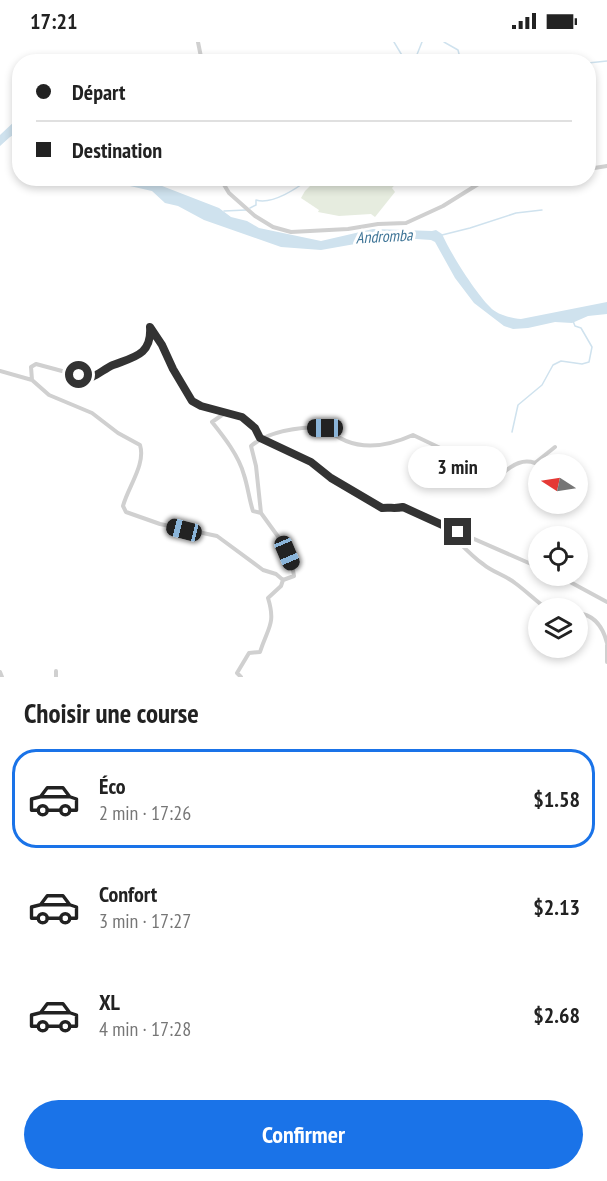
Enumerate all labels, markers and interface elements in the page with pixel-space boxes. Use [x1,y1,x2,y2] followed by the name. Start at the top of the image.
[30,7,78,35] text: 17:21
[72,78,126,106] text: Départ
[72,136,162,164] text: Destination
[355,224,414,247] water label: Andromba
[65,361,92,388] route start
[307,419,343,437] car
[408,445,508,487] callout: 3 min
[437,454,478,480] text: 3 min
[528,454,588,514] north arrow
[528,454,588,658] map controls
[164,517,204,543] car
[444,518,471,545] route end
[528,526,588,586] button: locate
[272,533,302,573] car
[528,598,588,658] button: layers
[24,696,199,730] text: Choisir une course
[27,772,81,826] icon: car
[99,772,126,800] text: Éco
[533,785,580,813] text: $1.58
[99,800,191,826] text: 2 min · 17:26
[27,880,81,934] icon: car
[99,880,157,908] text: Confort
[533,893,580,921] text: $2.13
[99,908,191,934] text: 3 min · 17:27
[27,988,81,1042] icon: car
[99,988,120,1016] text: XL
[533,1001,580,1029] text: $2.68
[99,1016,191,1042] text: 4 min · 17:28
[24,1100,583,1169] button: Confirmer

